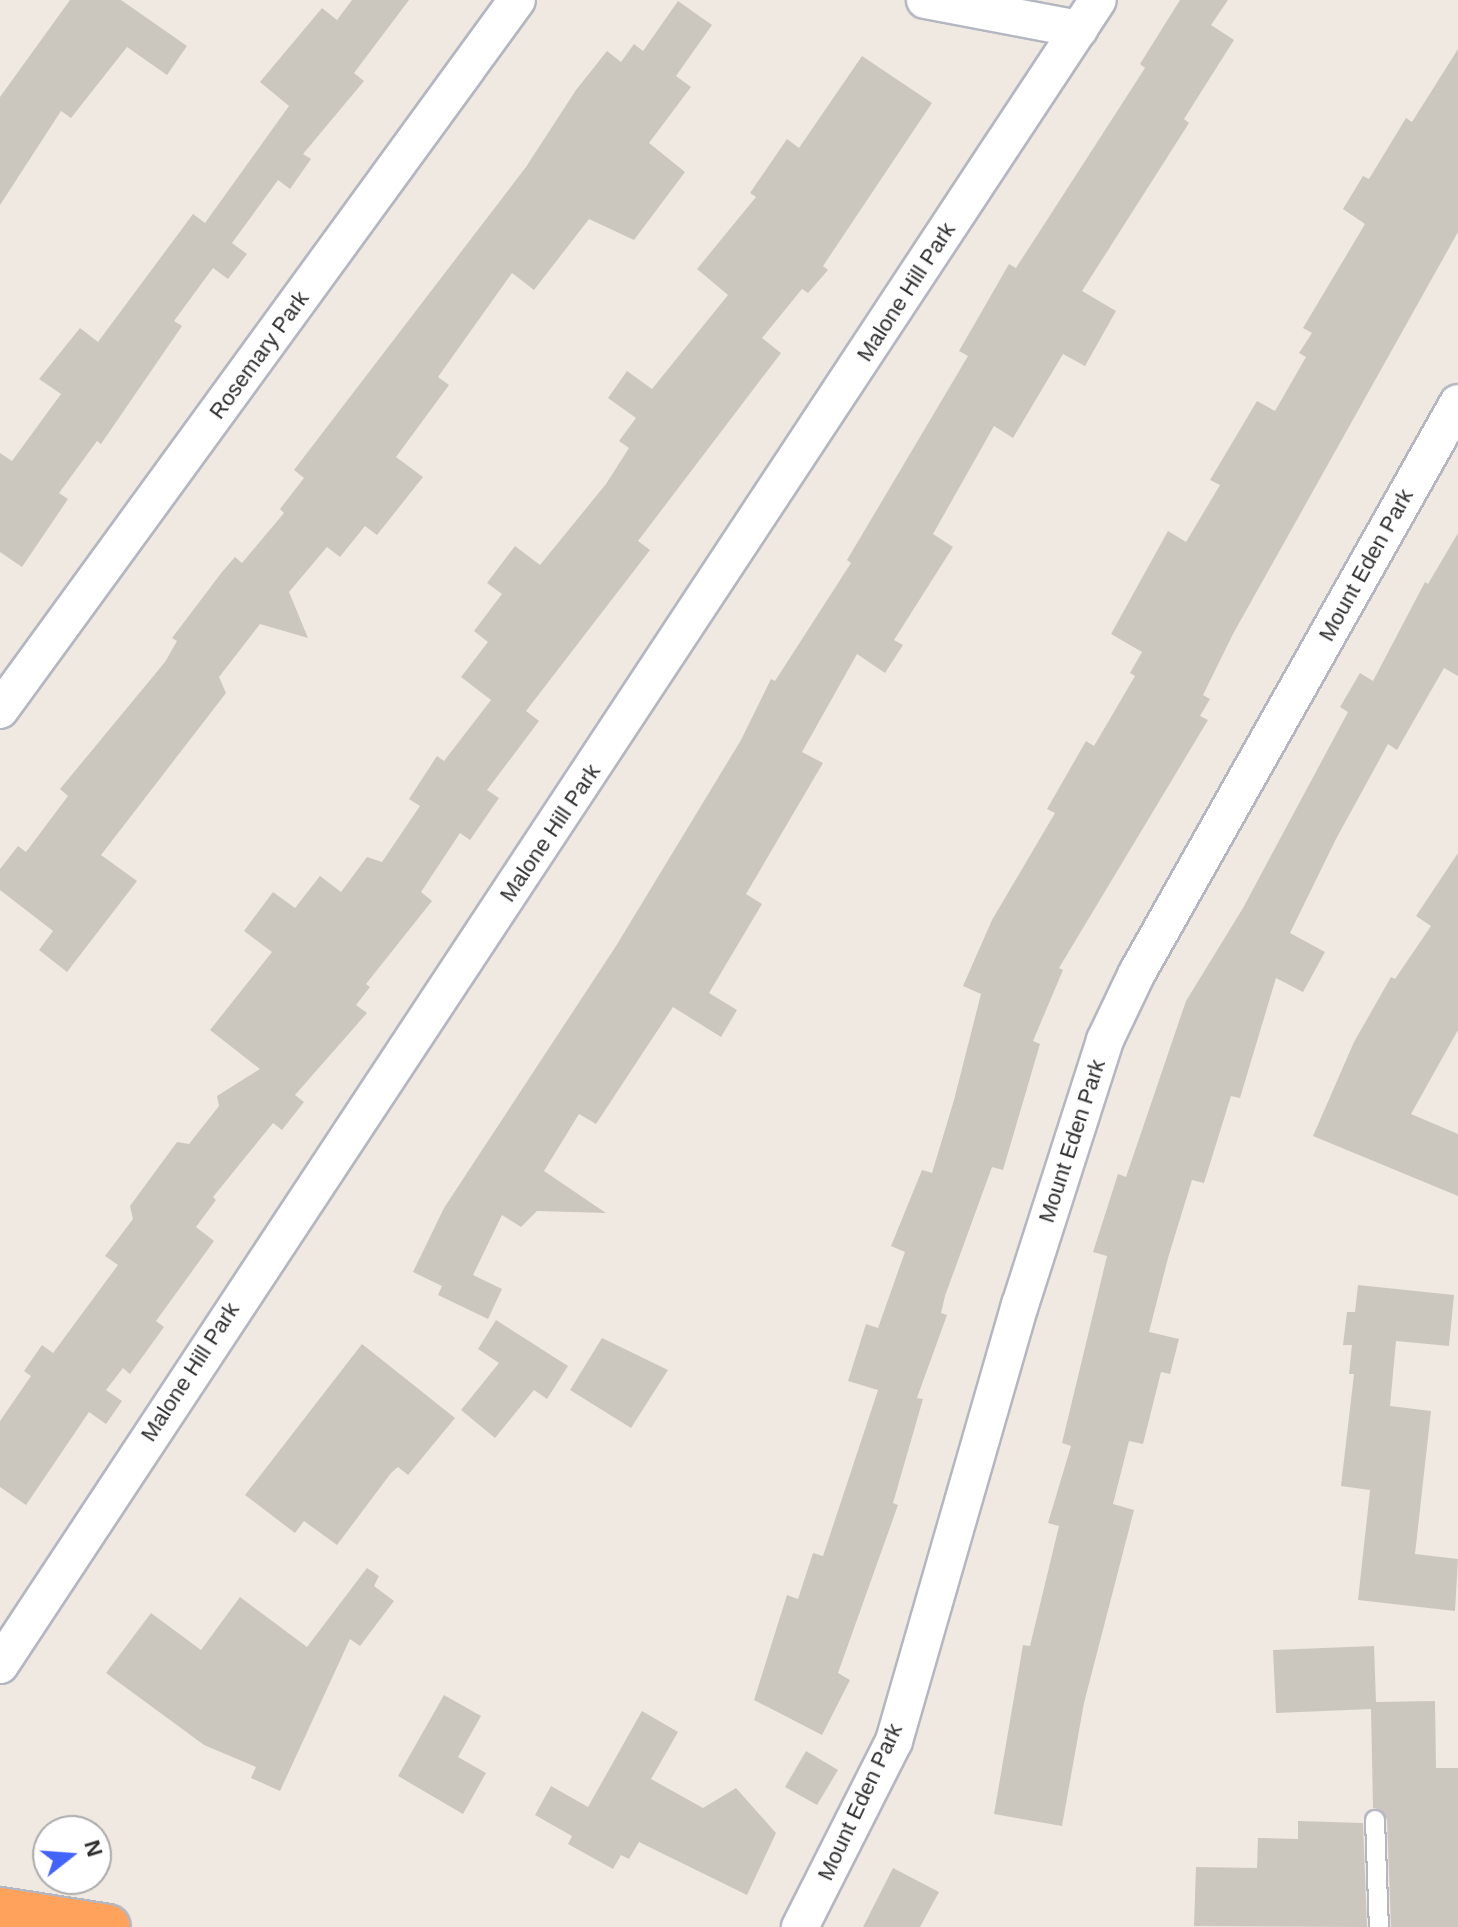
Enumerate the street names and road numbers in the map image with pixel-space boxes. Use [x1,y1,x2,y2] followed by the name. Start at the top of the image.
[851,218,961,366] street label: Malone Hill Park
[204,286,314,424] street label: Rosemary Park
[1313,484,1419,646] street label: Mount Eden Park
[494,759,606,907] street label: Malone Hill Park
[1033,1056,1111,1226] street label: Mount Eden Park
[135,1298,245,1446] street label: Malone Hill Park
[812,1719,908,1885] street label: Mount Eden Park

